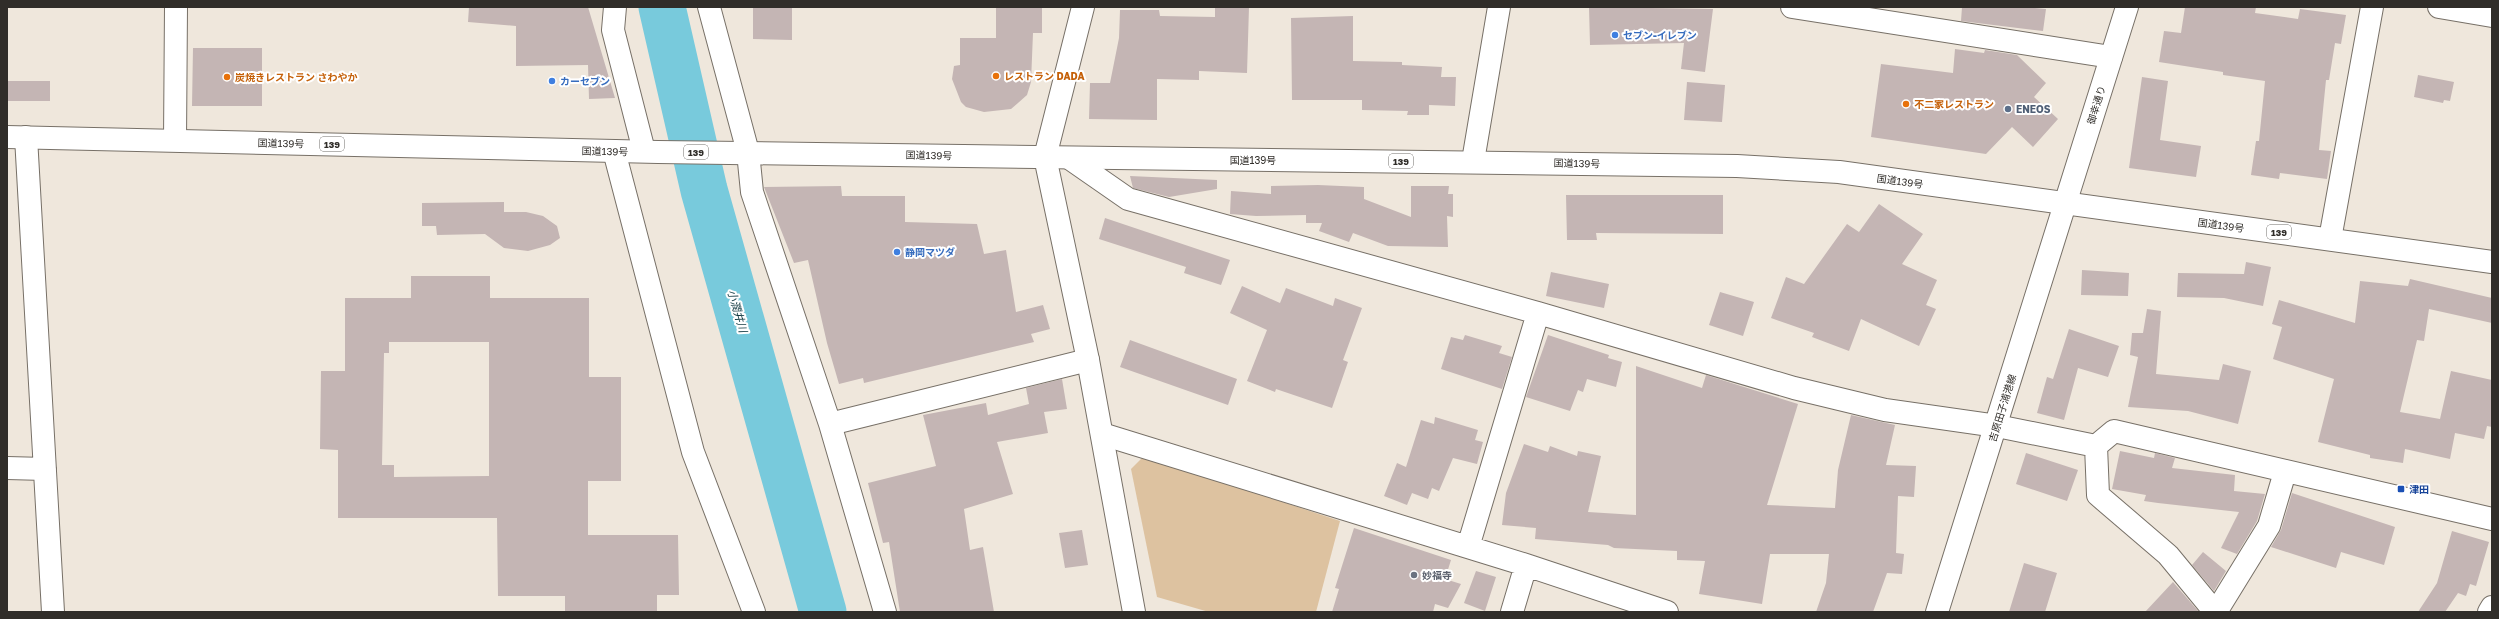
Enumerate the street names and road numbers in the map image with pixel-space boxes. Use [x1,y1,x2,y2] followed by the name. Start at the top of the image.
[2084,84,2108,126] street label: 御幸通り
[258,137,304,149] street label: 国道139号
[320,137,344,151] road number: 139
[582,145,628,157] street label: 国道139号
[684,145,708,159] road number: 139
[906,149,952,161] street label: 国道139号
[1230,154,1276,166] street label: 国道139号
[1389,154,1413,168] road number: 139
[1554,157,1600,169] street label: 国道139号
[1876,172,1924,190] street label: 国道139号
[2197,216,2245,234] street label: 国道139号
[2267,225,2291,239] road number: 139
[1986,373,2018,443] street label: 吉原田子浦港線

